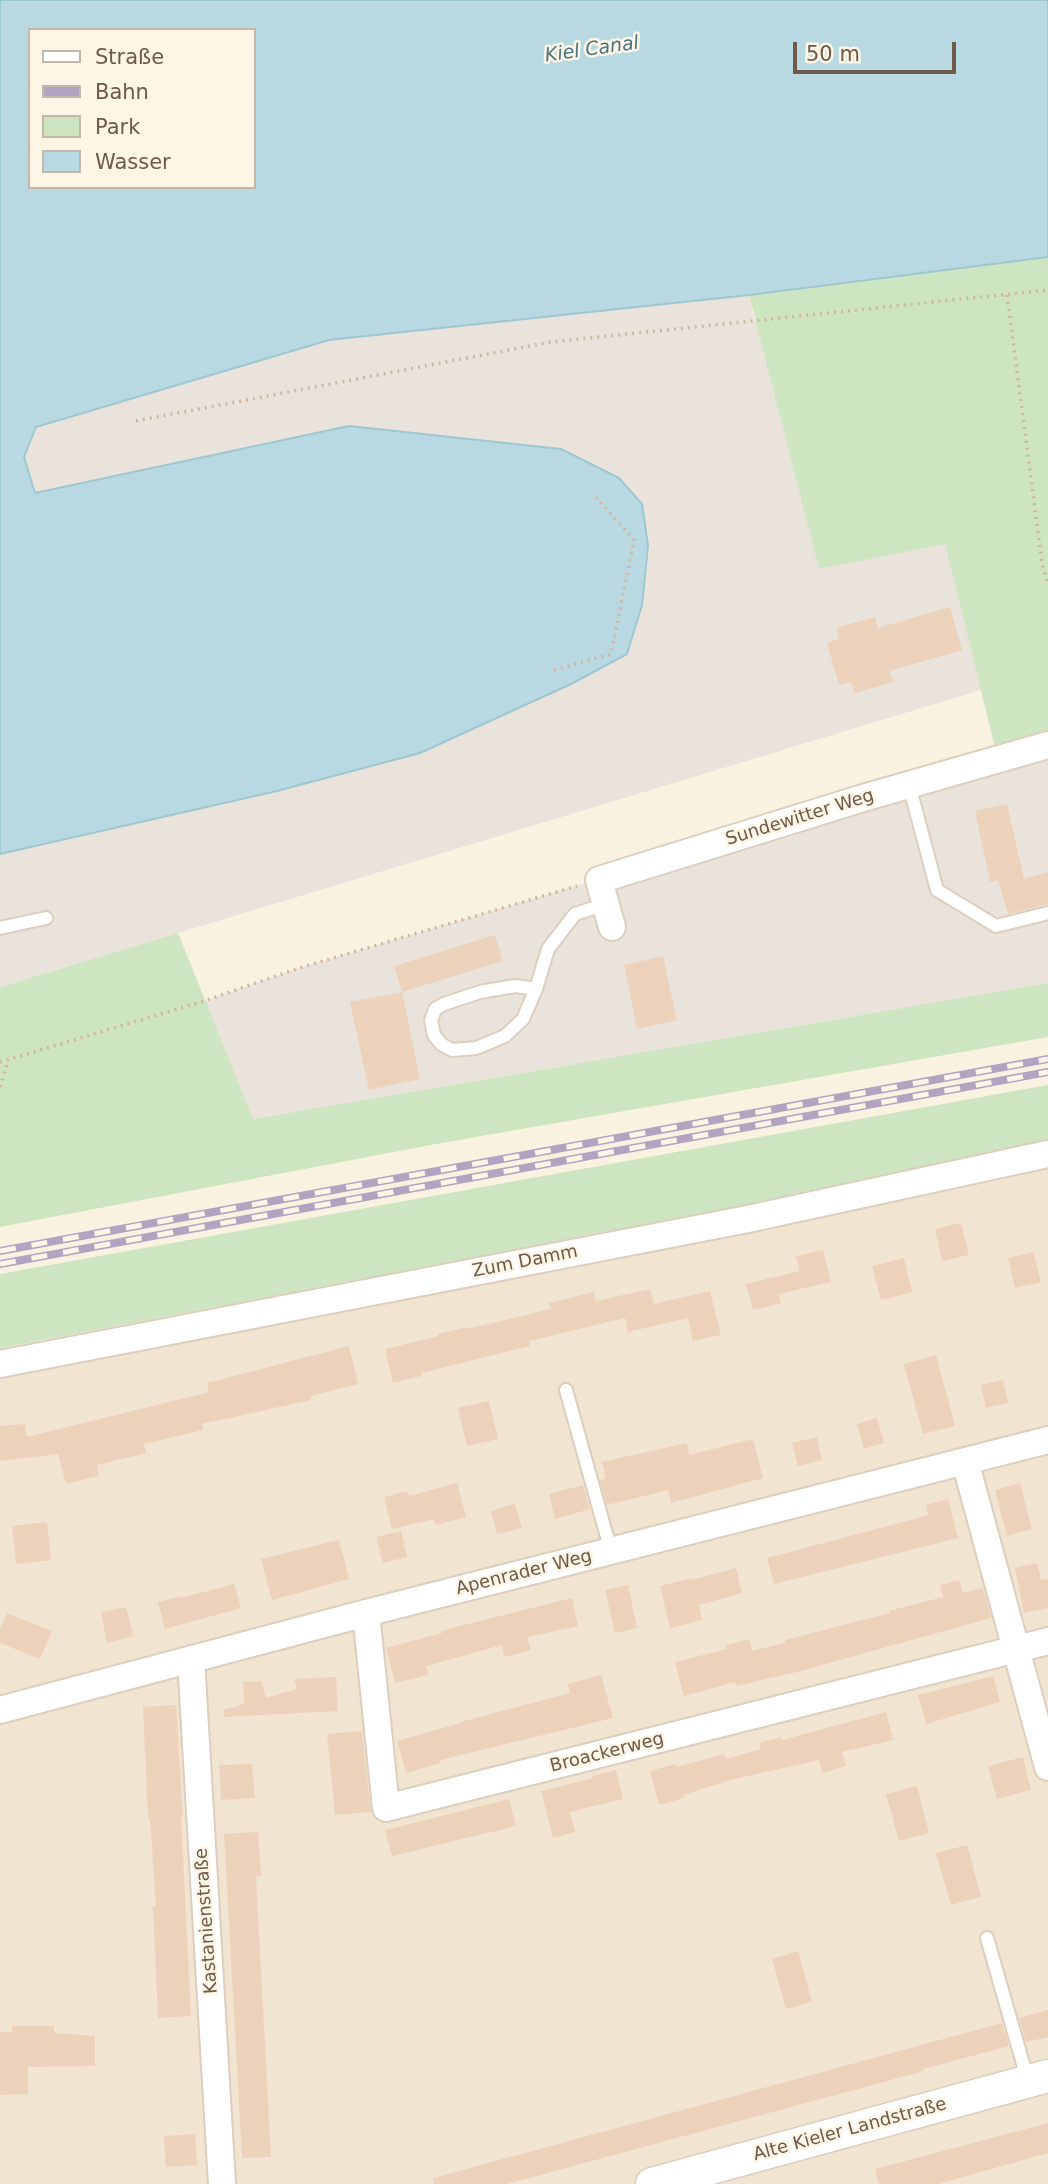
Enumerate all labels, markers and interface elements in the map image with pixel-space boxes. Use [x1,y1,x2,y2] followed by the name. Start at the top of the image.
[28,28,256,189] legend
[796,28,959,72] scale bar
[544,32,640,68] water label: Kiel Canal
[806,42,860,66] text: 50 m
[95,45,164,69] text: Straße
[95,80,149,104] text: Bahn
[95,115,140,139] text: Park
[95,150,171,174] text: Wasser
[723,785,877,851] street label: Sundewitter Weg
[470,1241,580,1283] street label: Zum Damm
[454,1546,594,1600] street label: Apenrader Weg
[548,1728,666,1778] street label: Broackerweg
[191,1847,223,1995] street label: Kastanienstraße
[751,2094,949,2166] street label: Alte Kieler Landstraße

